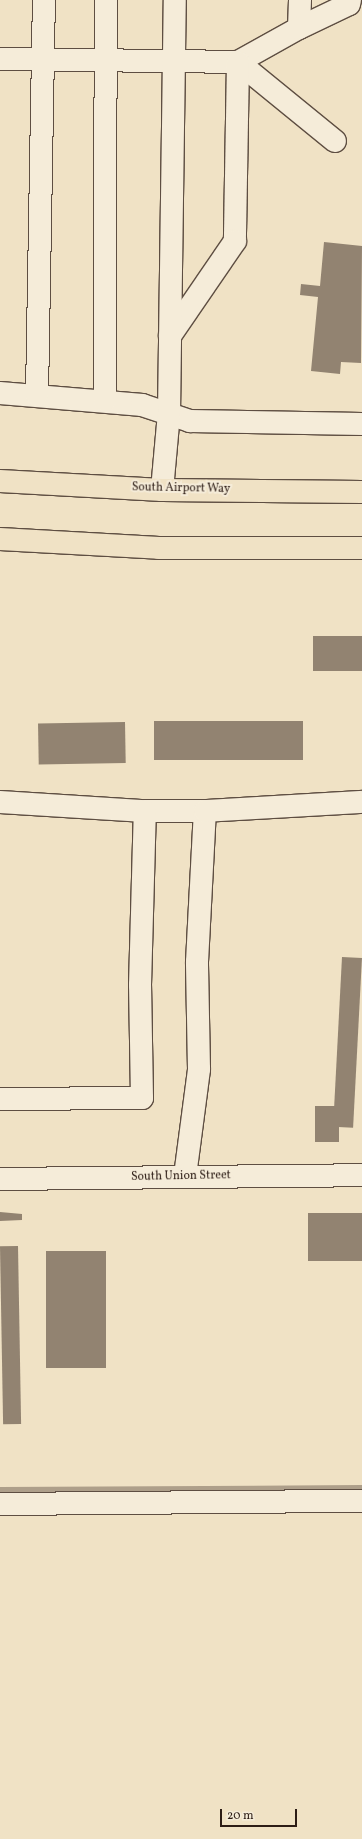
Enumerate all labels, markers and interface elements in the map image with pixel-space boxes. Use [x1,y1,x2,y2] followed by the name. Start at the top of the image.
[131,481,231,497] street label: South Airport Way
[131,1169,231,1185] street label: South Union Street
[222,1801,299,1827] scale bar
[227,1808,254,1824] text: 20 m

